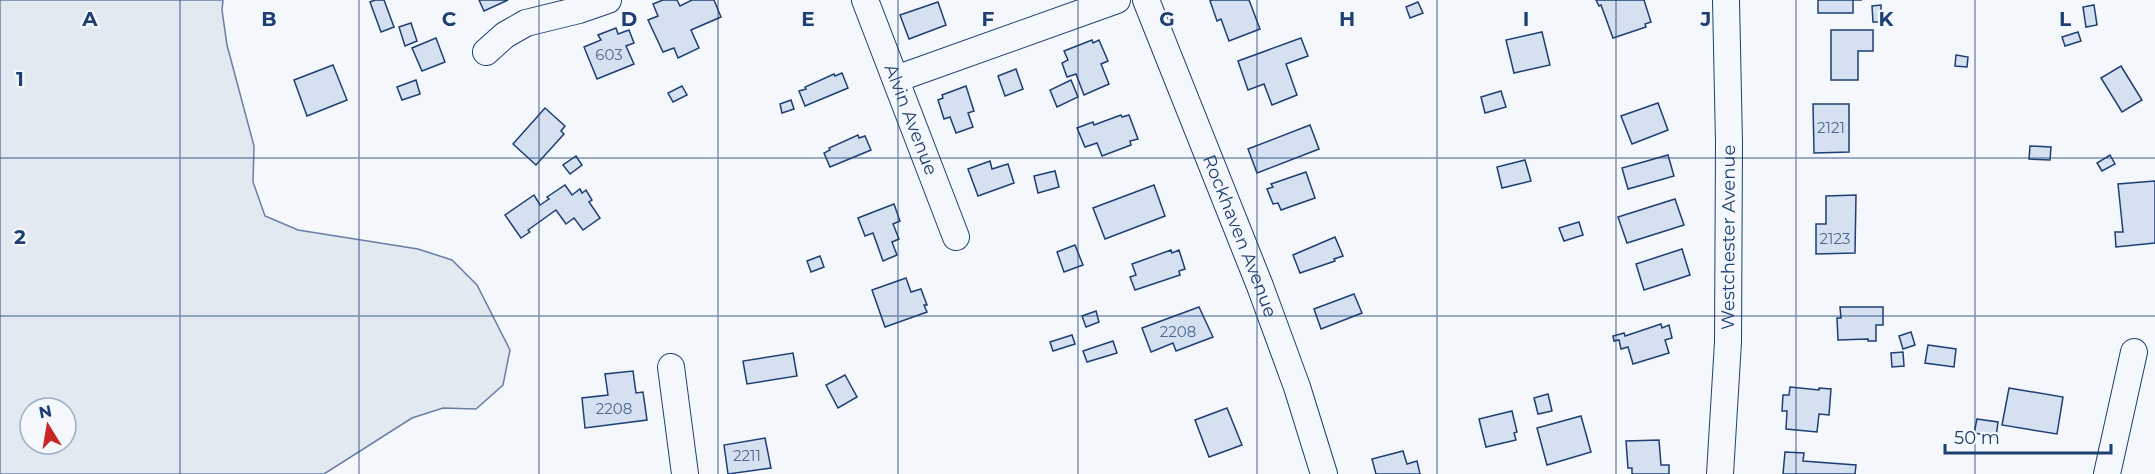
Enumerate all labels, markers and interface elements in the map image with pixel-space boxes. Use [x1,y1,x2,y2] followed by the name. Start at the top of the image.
[81,7,98,31] text: A
[261,7,277,31] text: B
[442,7,457,31] text: C
[621,7,637,31] text: D
[801,7,815,31] text: E
[982,7,995,31] text: F
[1159,7,1175,31] text: G
[1339,7,1355,31] text: H
[1523,7,1529,31] text: I
[1700,7,1711,31] text: J
[1879,7,1895,31] text: K
[2059,7,2071,31] text: L
[595,45,623,64] house number: 603
[880,61,942,178] street label: Alvin Avenue
[16,67,24,91] text: 1
[1817,118,1845,137] house number: 2121
[1717,144,1740,330] street label: Westchester Avenue
[1198,152,1282,320] street label: Rockhaven Avenue
[14,225,26,249] text: 2
[1820,229,1850,248] house number: 2123
[1160,322,1196,341] house number: 2208
[18,396,78,456] north arrow
[596,399,632,418] house number: 2208
[37,401,53,422] text: N
[1945,417,2112,455] scale bar
[1954,427,2000,449] text: 50 m
[733,446,761,465] house number: 2211

